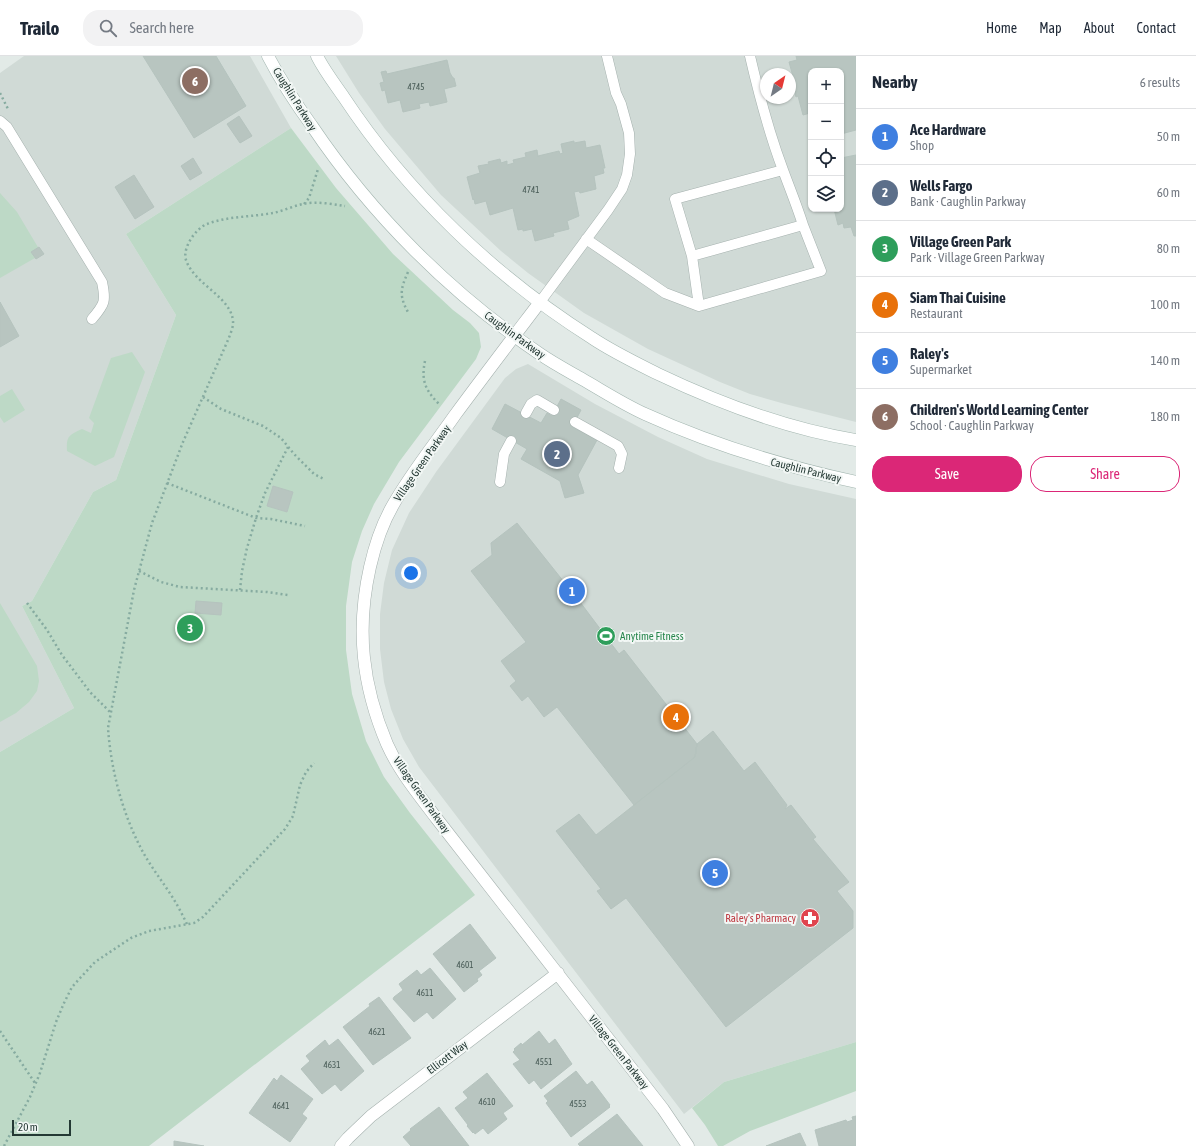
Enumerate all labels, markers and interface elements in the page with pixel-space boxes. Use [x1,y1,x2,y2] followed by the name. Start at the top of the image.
[83,10,363,46] search box
[20,17,59,39] text: Trailo
[97,17,119,39] icon: search
[129,19,194,36] text: Search here
[986,20,1017,36] text: Home
[1039,20,1062,36] text: Map
[1084,20,1115,36] text: About
[1137,20,1176,36] text: Contact
[271,65,319,133] street label: Caughlin Parkway
[182,66,208,96] pin: 6
[760,68,796,104] north arrow
[808,68,844,212] map controls
[808,68,844,104] button: +
[872,72,918,92] text: Nearby
[1140,75,1180,90] text: 6 results
[408,82,424,92] house number: 4745
[808,104,844,140] button: −
[910,121,986,138] text: Ace Hardware
[882,129,888,144] text: 1
[1157,129,1180,144] text: 50 m
[910,138,934,153] text: Shop
[808,140,844,176] button: locate
[808,176,844,212] button: layers
[910,177,972,194] text: Wells Fargo
[523,185,539,195] house number: 4741
[882,185,888,200] text: 2
[1157,185,1180,200] text: 60 m
[910,194,1026,209] text: Bank · Caughlin Parkway
[910,233,1011,250] text: Village Green Park
[882,241,888,256] text: 3
[1157,241,1180,256] text: 80 m
[910,250,1045,265] text: Park · Village Green Parkway
[910,289,1006,306] text: Siam Thai Cuisine
[882,297,888,312] text: 4
[1151,297,1180,312] text: 100 m
[910,306,963,321] text: Restaurant
[482,309,548,361] street label: Caughlin Parkway
[910,345,949,362] text: Raley's
[882,353,888,368] text: 5
[1151,353,1180,368] text: 140 m
[910,362,972,377] text: Supermarket
[910,401,1088,418] text: Children's World Learning Center
[882,409,888,424] text: 6
[1151,409,1180,424] text: 180 m
[910,418,1034,433] text: School · Caughlin Parkway
[391,422,453,503] street label: Village Green Parkway
[544,439,570,469] pin: 2
[770,455,843,485] street label: Caughlin Parkway
[872,456,1022,492] button: Save
[1030,456,1180,492] button: Share
[401,563,421,583] your location
[559,576,585,606] pin: 1
[177,613,203,643] pin: 3
[595,625,617,647] sports icon: Anytime Fitness
[620,630,684,642] place label: Anytime Fitness
[663,702,689,732] pin: 4
[391,755,453,836] street label: Village Green Parkway
[702,858,728,888] pin: 5
[799,907,821,929] pharmacy icon: Raley's Pharmacy
[725,912,796,924] place label: Raley's Pharmacy
[457,960,473,970] house number: 4601
[417,988,433,998] house number: 4611
[587,1013,652,1092] street label: Village Green Parkway
[369,1027,385,1037] house number: 4621
[424,1038,470,1076] street label: Ellicott Way
[536,1057,552,1067] house number: 4551
[324,1060,340,1070] house number: 4631
[479,1097,495,1107] house number: 4610
[570,1099,586,1109] house number: 4553
[273,1101,289,1111] house number: 4641
[12,1118,71,1137] scale bar
[18,1121,38,1133] text: 20 m

